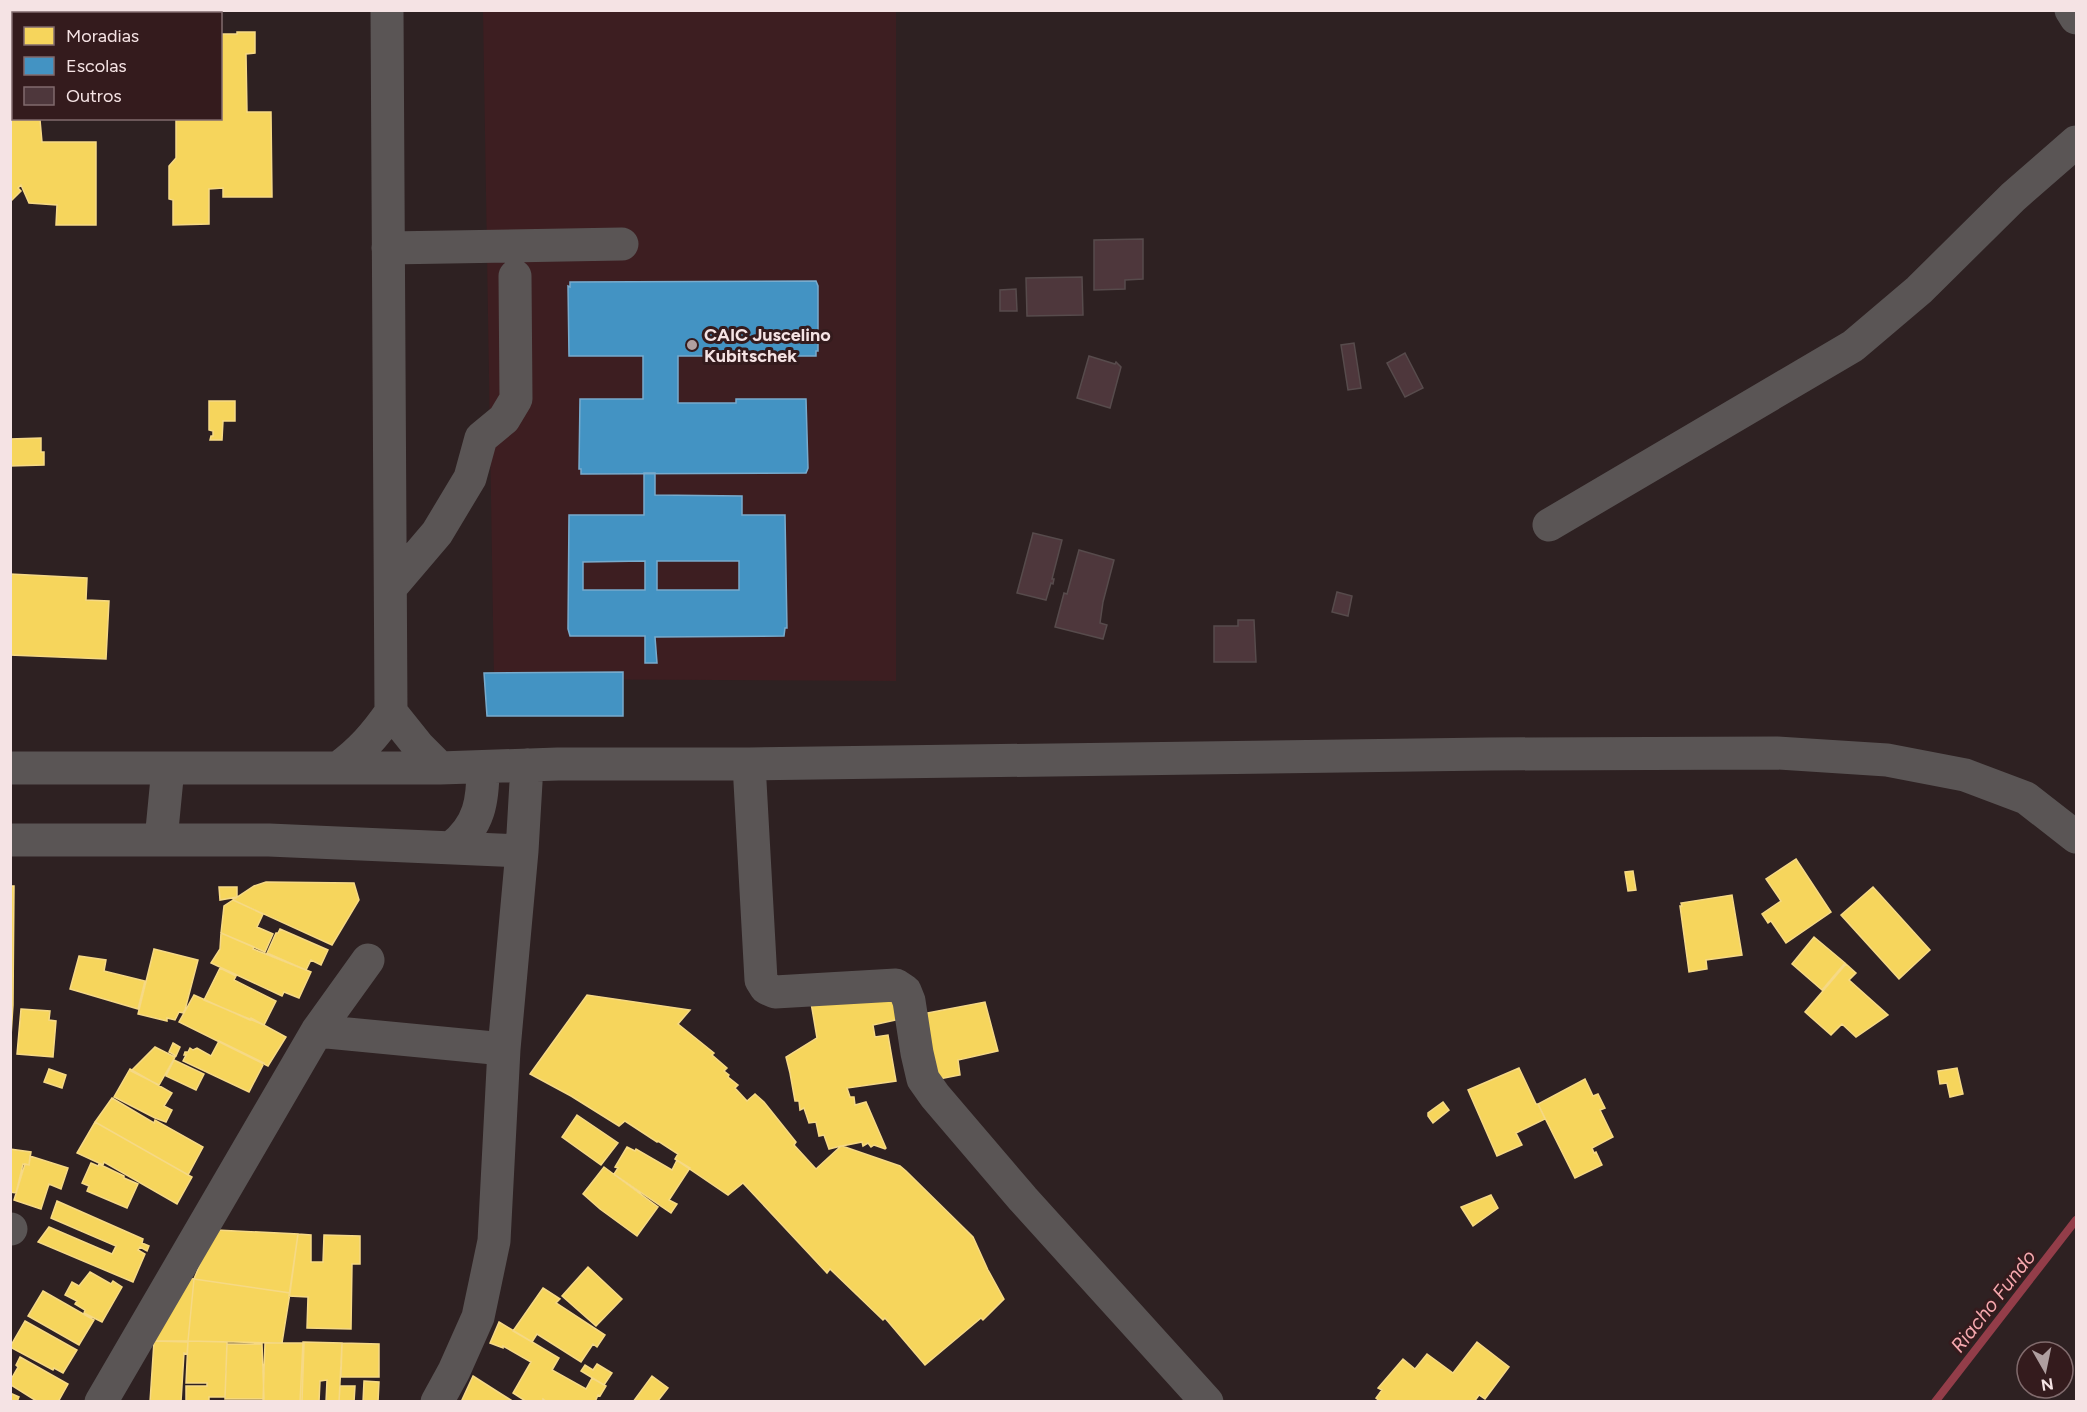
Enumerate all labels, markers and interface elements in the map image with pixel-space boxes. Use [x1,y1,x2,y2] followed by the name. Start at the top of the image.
[12,12,222,120] legend
[66,25,139,47] text: Moradias
[66,55,127,77] text: Escolas
[66,85,122,107] text: Outros
[704,324,831,367] place label: CAIC Juscelino Kubitschek
[685,338,699,352] marker: CAIC Juscelino Kubitschek
[1945,1245,2041,1357] water label: Riacho Fundo
[2015,1340,2075,1400] north arrow
[2040,1374,2055,1395] text: N

